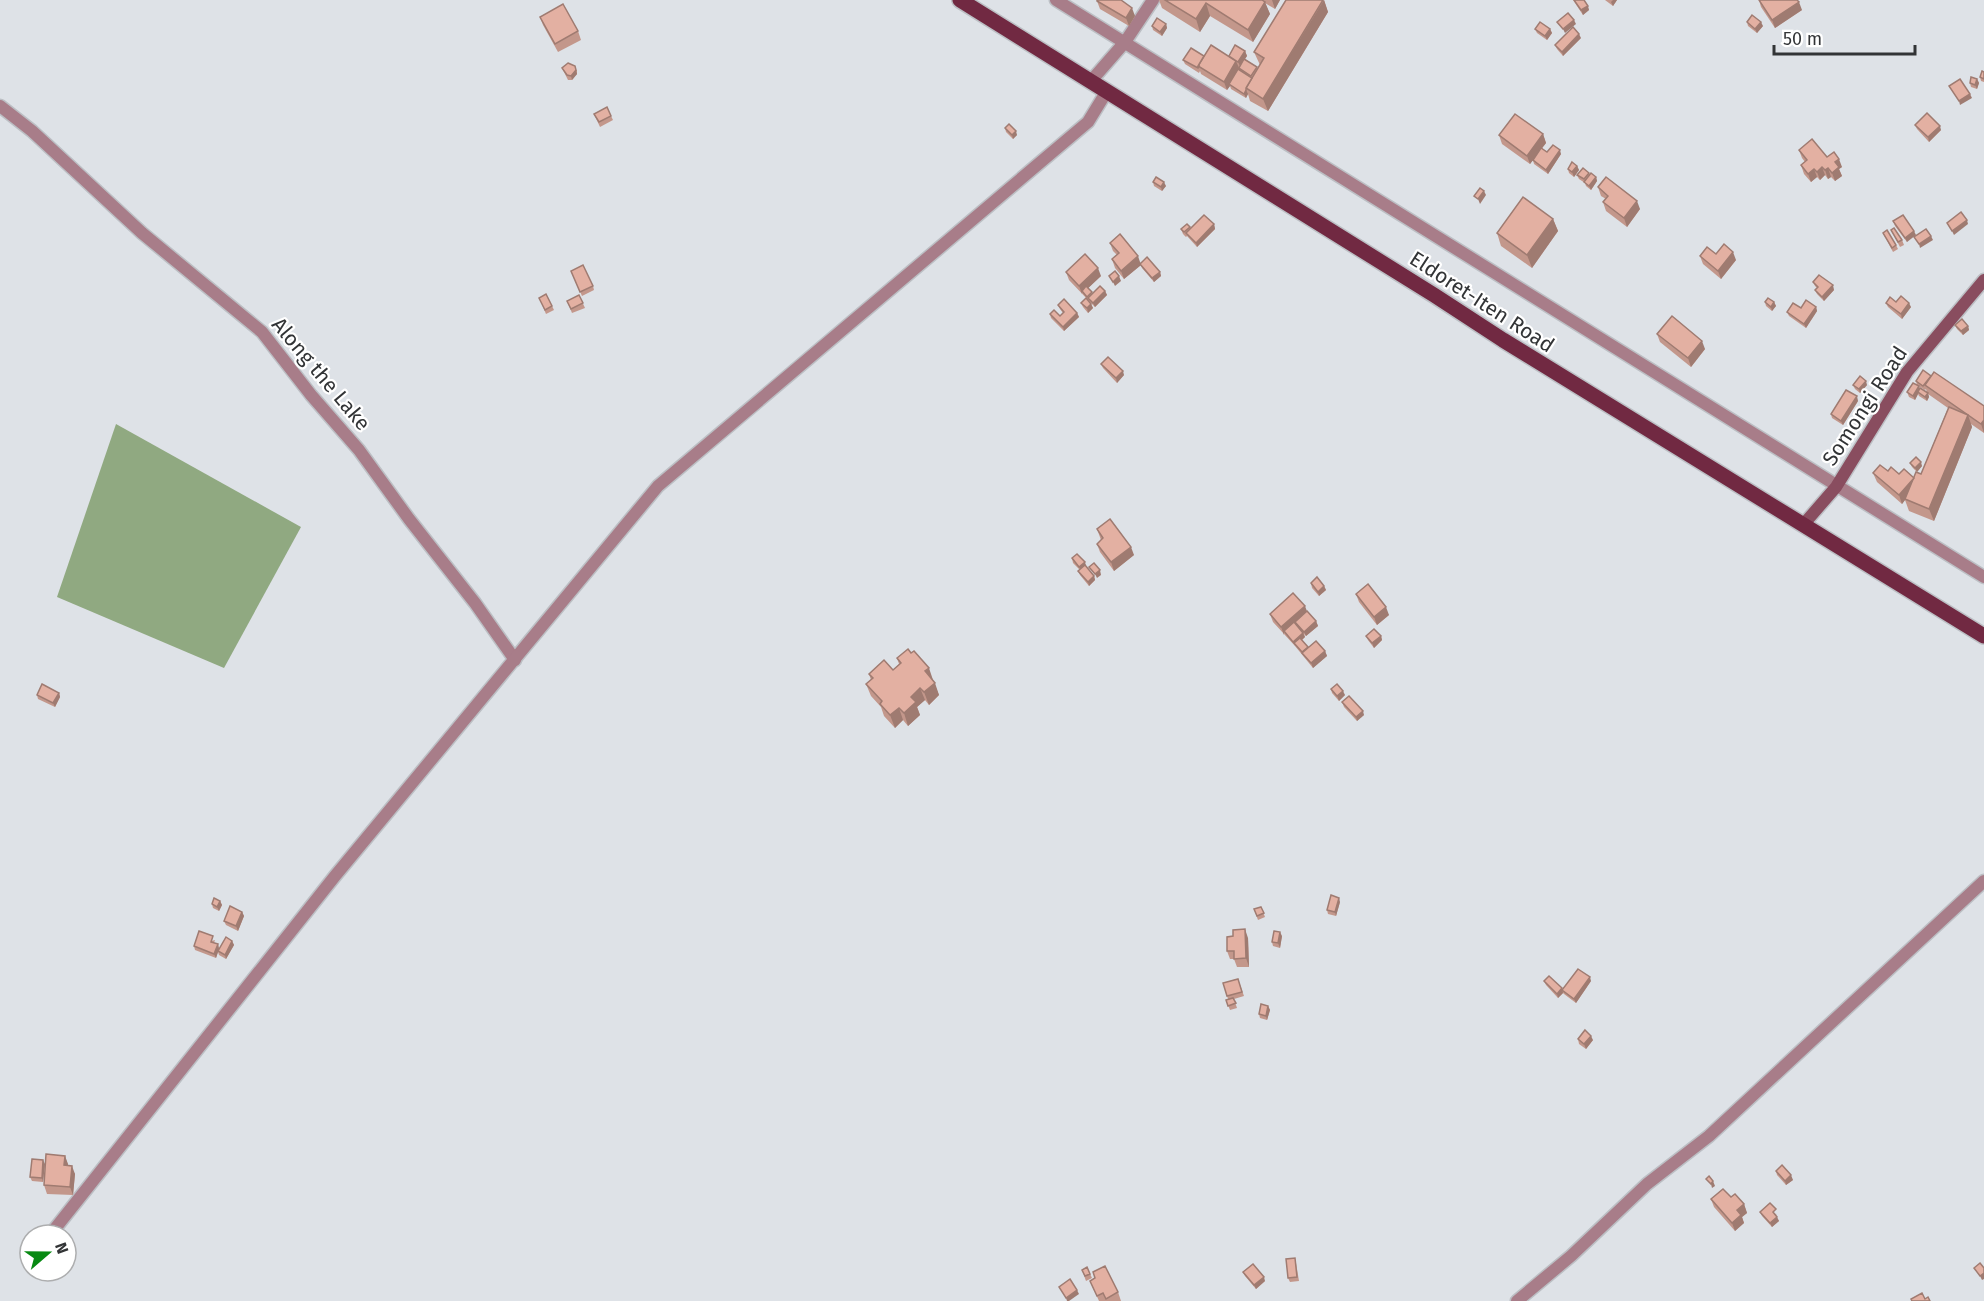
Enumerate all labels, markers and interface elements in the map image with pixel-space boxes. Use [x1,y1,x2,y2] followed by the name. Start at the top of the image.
[1774,18,1915,56] scale bar
[1783,28,1822,50] text: 50 m
[1405,246,1559,358] street label: Eldoret-Iten Road
[266,312,376,436] street label: Along the Lake
[1817,341,1913,471] street label: Somongi Road
[18,1223,78,1283] north arrow
[51,1240,72,1256] text: N

